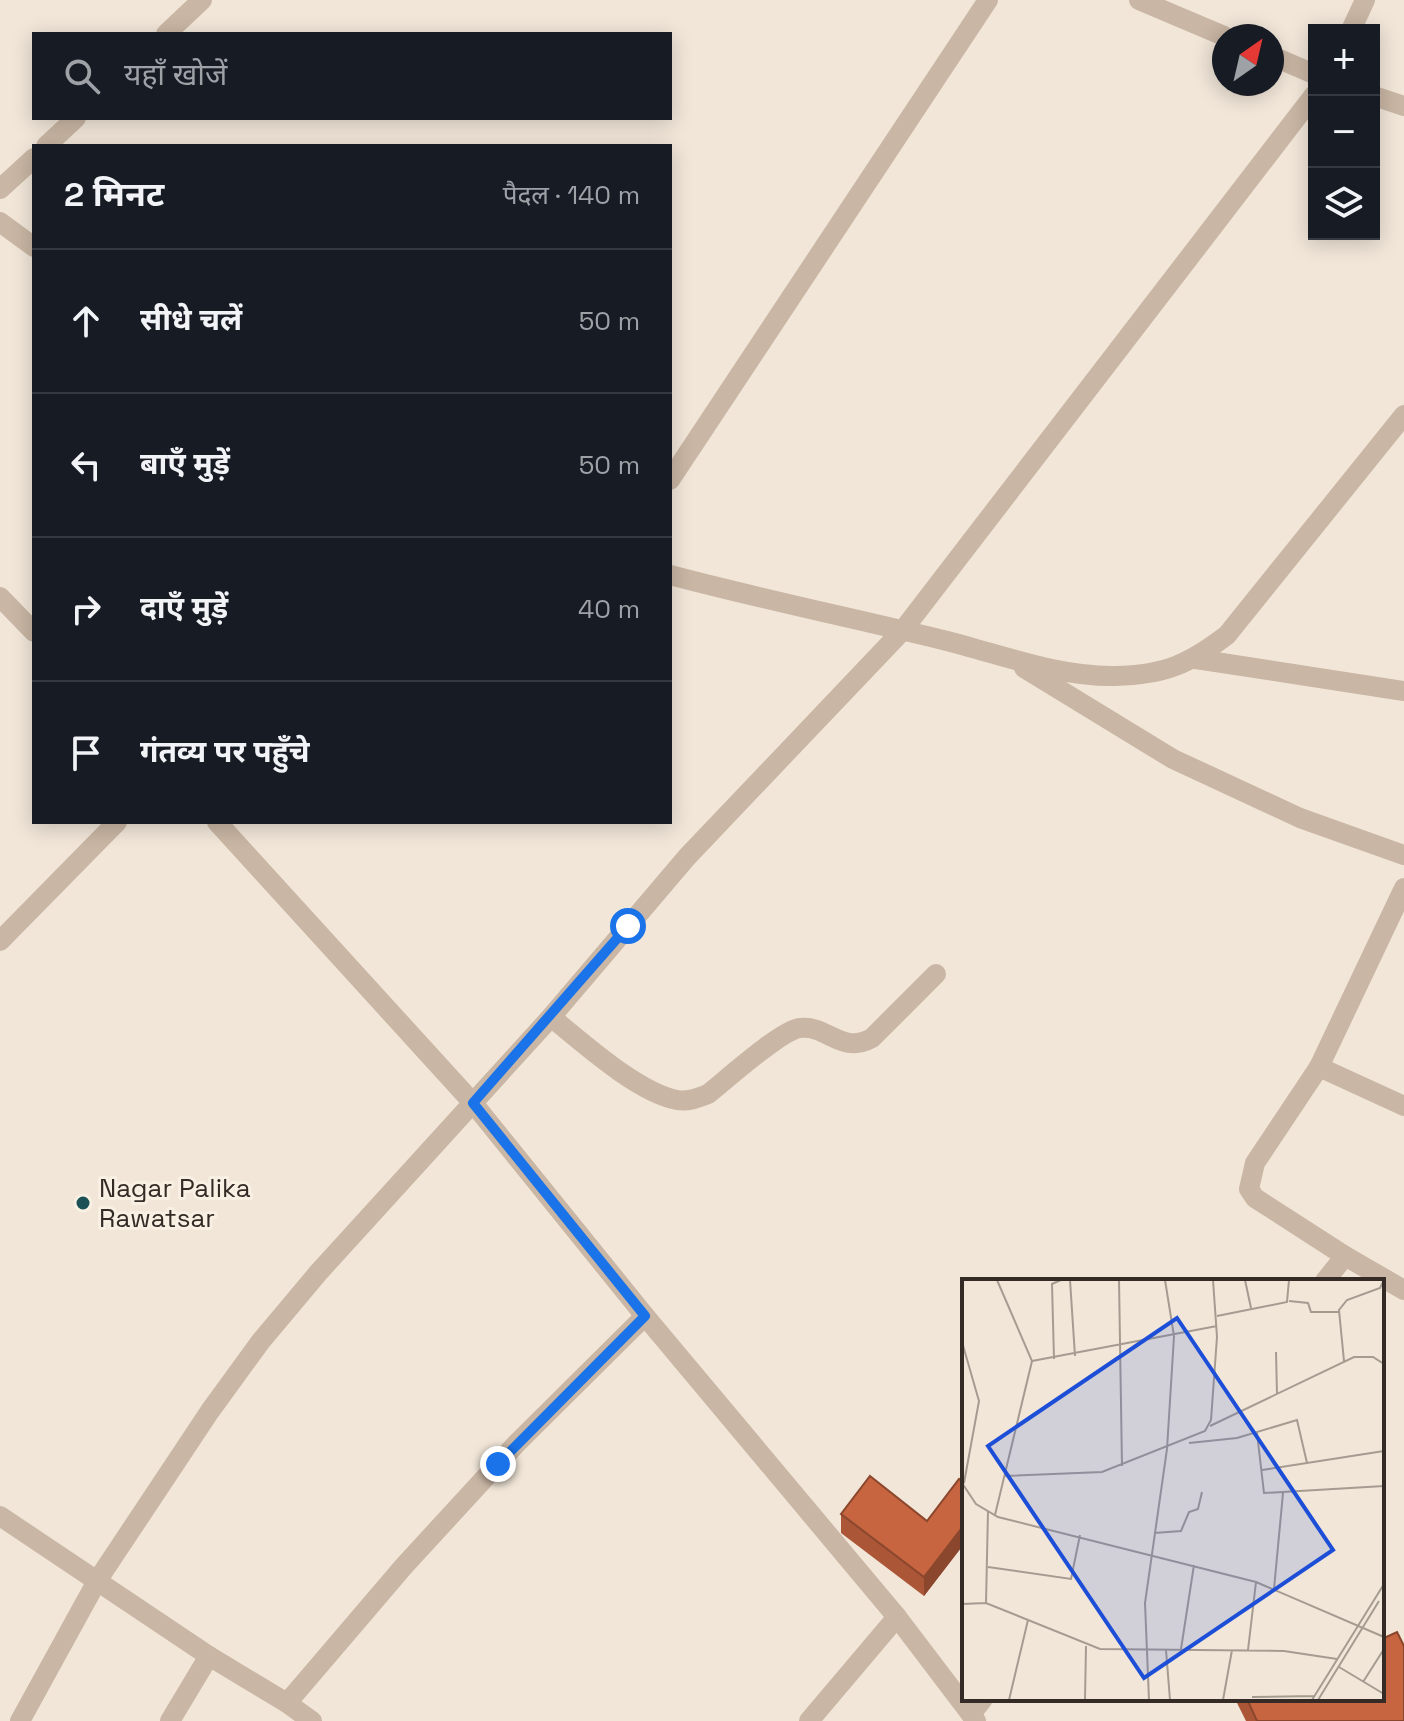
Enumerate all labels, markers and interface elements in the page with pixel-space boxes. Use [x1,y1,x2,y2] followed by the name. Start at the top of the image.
[1212,24,1284,96] north arrow
[1308,24,1380,240] map controls
[1308,24,1380,96] button: +
[32,32,672,120] search box
[60,54,104,98] icon: search
[124,55,227,94] text: यहाँ खोजें
[1308,96,1380,168] button: −
[1308,168,1380,240] button: layers
[64,173,164,216] text: 2 मिनट
[503,178,640,212] text: पैदल · 140 m
[64,299,108,343] icon: ahead
[140,300,242,339] text: सीधे चलें
[579,304,640,338] text: 50 m
[64,443,108,487] icon: left
[140,444,230,483] text: बाएँ मुड़ें
[579,448,640,482] text: 50 m
[64,587,108,631] icon: right
[140,588,228,627] text: दाएँ मुड़ें
[578,592,640,626] text: 40 m
[64,731,108,775] icon: arrive
[140,732,309,771] text: गंतव्य पर पहुँचे
[610,908,646,944] route start
[99,1171,251,1235] place label: Nagar Palika Rawatsar
[74,1194,92,1212] marker: Nagar Palika Rawatsar
[962,1279,1384,1701] inset map
[480,1446,516,1482] route end

